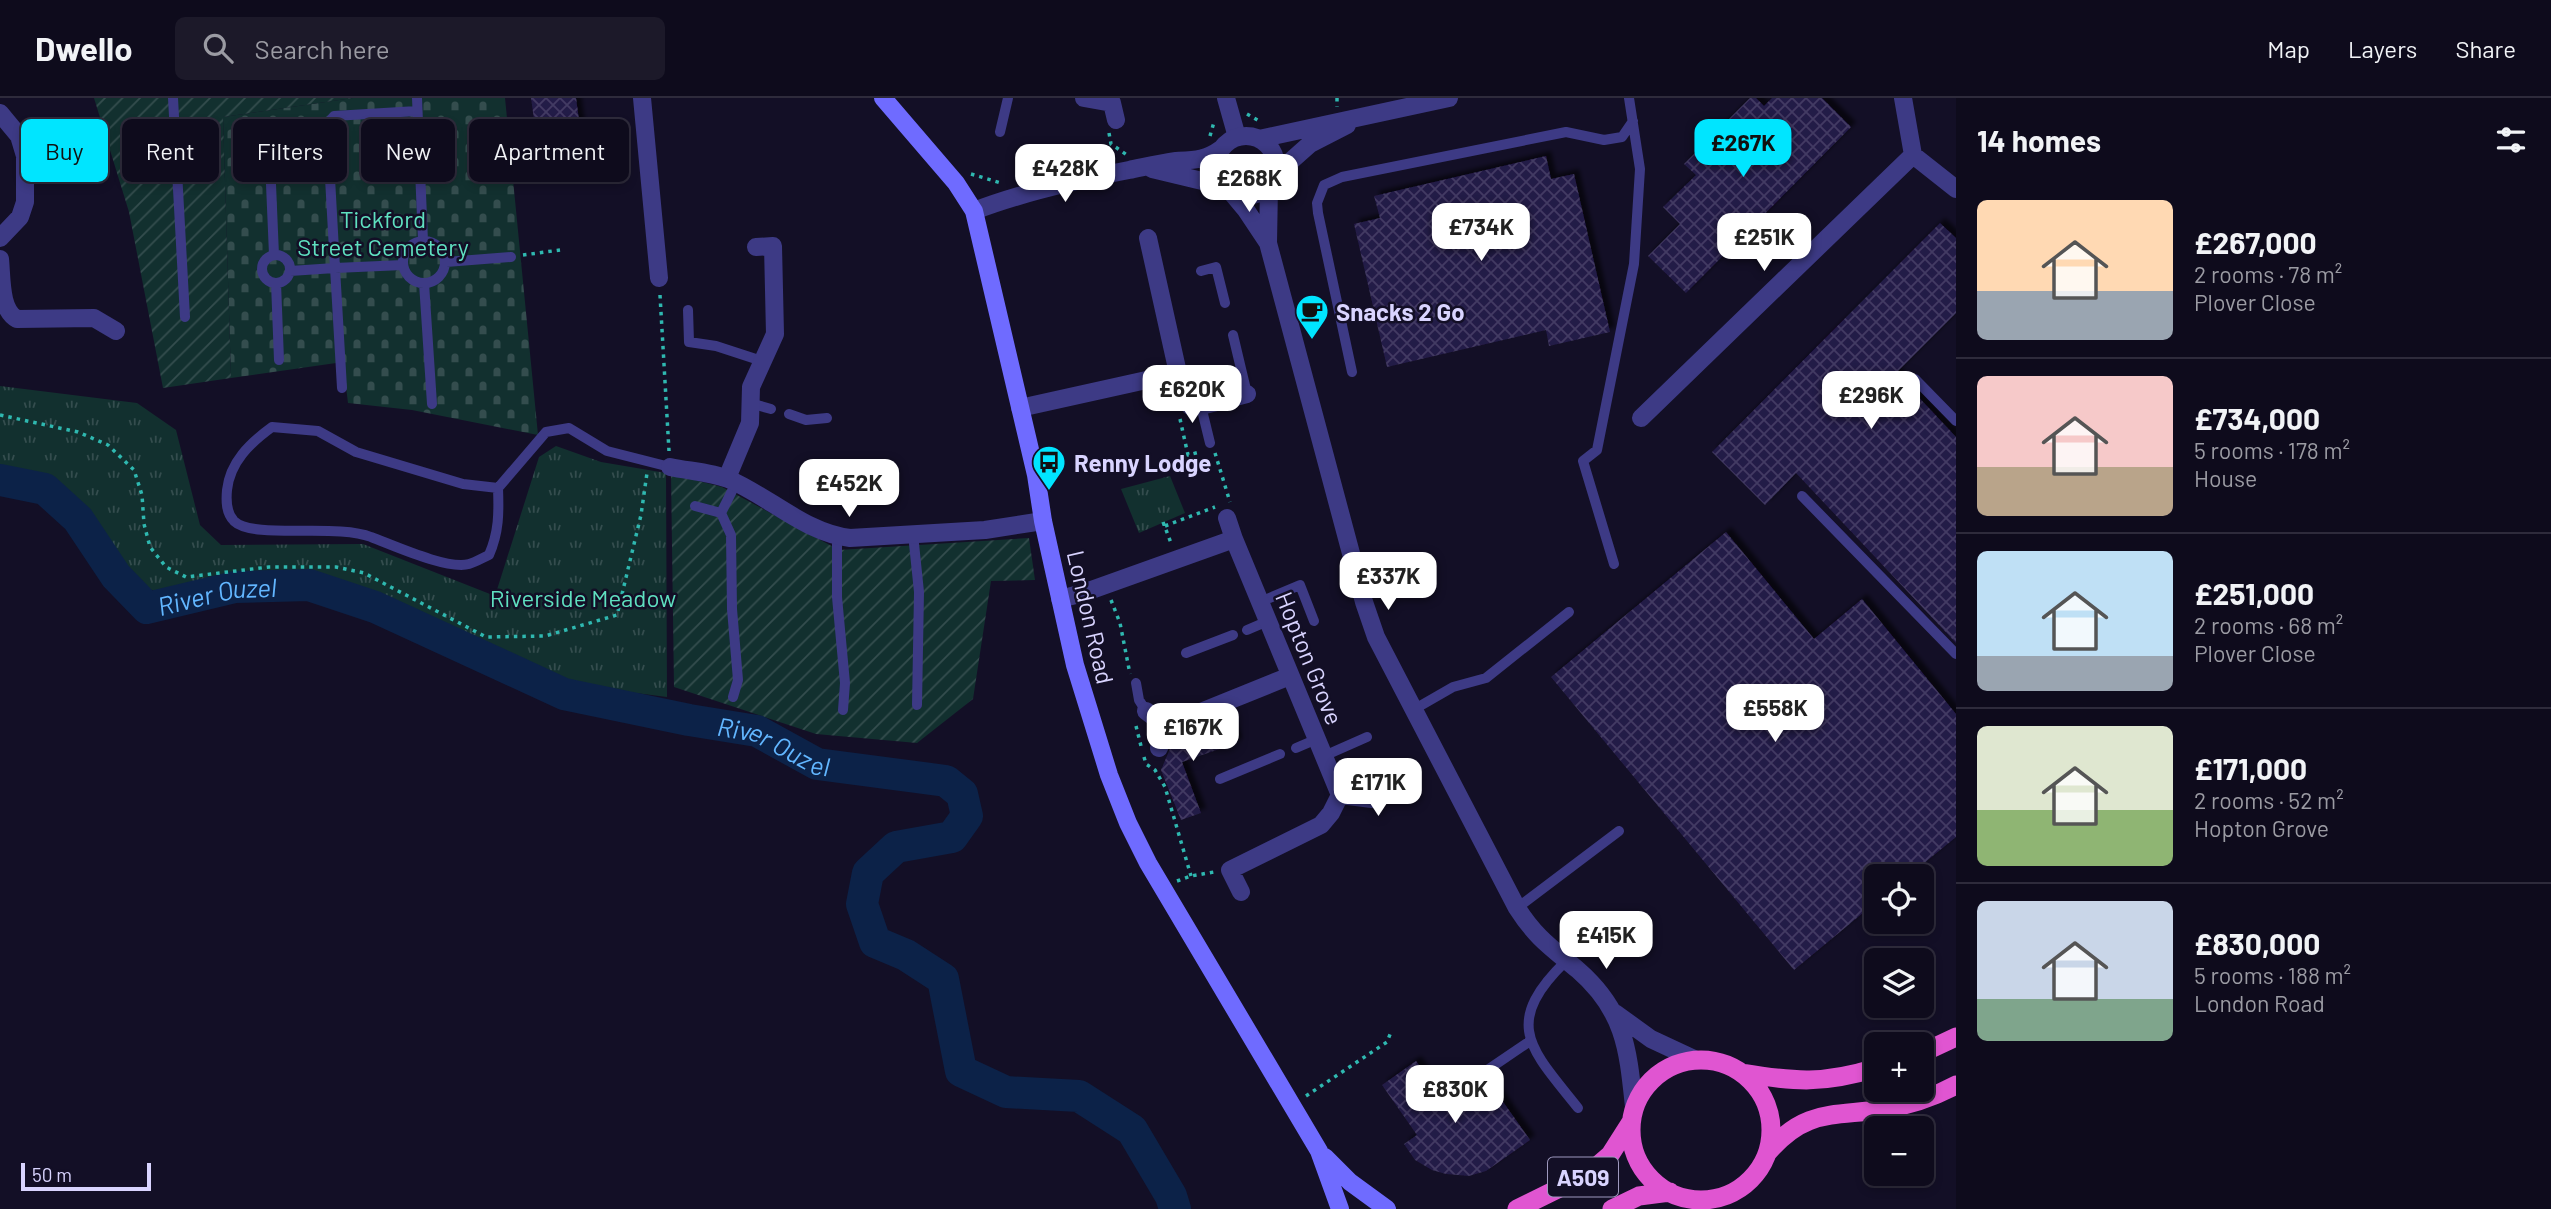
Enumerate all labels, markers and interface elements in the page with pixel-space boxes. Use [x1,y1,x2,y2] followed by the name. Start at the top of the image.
[175,17,665,80] search box
[35,28,133,68] text: Dwello
[199,29,237,67] icon: search
[255,33,390,64] text: Search here
[2267,34,2310,63] text: Map
[2348,34,2417,63] text: Layers
[2455,34,2516,63] text: Share
[21,119,108,182] chip: Buy
[122,119,219,182] chip: Rent
[233,119,347,182] chip: Filters
[361,119,455,182] chip: New
[469,119,629,182] chip: Apartment
[1694,120,1792,179] pin: £267K
[2492,121,2530,159] icon: filters
[1977,122,2101,158] text: 14 homes
[1710,128,1776,156] text: £267K
[1016,144,1114,204] pin: £428K
[1031,153,1099,181] text: £428K
[1200,155,1298,214] pin: £268K
[1216,163,1282,191] text: £268K
[297,204,469,261] park label: Tickford Street Cemetery
[1432,204,1530,263] pin: £734K
[1448,212,1514,240] text: £734K
[1715,214,1813,273] pin: £251K
[1733,222,1795,250] text: £251K
[2194,224,2317,260] text: £267,000
[2033,228,2117,312] icon: home
[2194,260,2342,288] text: 2 rooms · 78 m²
[2194,288,2316,316] text: Plover Close
[1293,292,1331,341] cafe icon: Snacks 2 Go
[1336,297,1465,326] place label: Snacks 2 Go
[1143,366,1241,425] pin: £620K
[1822,372,1920,431] pin: £296K
[1159,374,1225,402] text: £620K
[1838,380,1904,408] text: £296K
[2194,400,2320,436] text: £734,000
[2033,404,2117,488] icon: home
[2194,436,2350,464] text: 5 rooms · 178 m²
[1030,443,1068,492] bus stop icon: Renny Lodge
[1074,448,1211,477] place label: Renny Lodge
[800,460,898,519] pin: £452K
[2194,464,2257,492] text: House
[815,468,883,496] text: £452K
[1062,547,1120,687] street label: London Road
[1339,552,1437,612] pin: £337K
[1356,561,1420,589] text: £337K
[154,570,277,621] water label: River Ouzel
[2194,575,2314,611] text: £251,000
[2033,579,2117,663] icon: home
[490,583,676,612] park label: Riverside Meadow
[1270,587,1350,729] street label: Hopton Grove
[2194,611,2343,639] text: 2 rooms · 68 m²
[2194,639,2316,667] text: Plover Close
[1726,684,1824,744] pin: £558K
[1742,693,1808,721] text: £558K
[1144,704,1242,763] pin: £167K
[715,709,832,781] water label: River Ouzel
[1163,712,1223,740] text: £167K
[2194,750,2307,786] text: £171,000
[2033,754,2117,838] icon: home
[1329,758,1427,818] pin: £171K
[1350,767,1406,795] text: £171K
[2194,786,2344,814] text: 2 rooms · 52 m²
[2194,814,2329,842] text: Hopton Grove
[1864,864,1934,1186] map controls
[1864,864,1934,934] button: locate
[1557,912,1655,971] pin: £415K
[1576,920,1636,948] text: £415K
[2194,925,2320,961] text: £830,000
[2033,929,2117,1013] icon: home
[1864,948,1934,1018] button: layers
[2194,961,2351,989] text: 5 rooms · 188 m²
[2194,989,2325,1017] text: London Road
[1864,1032,1934,1102] button: +
[1406,1066,1504,1125] pin: £830K
[1422,1074,1488,1102] text: £830K
[1864,1116,1934,1186] button: −
[1548,1158,1618,1196] road number: A509
[21,1160,150,1192] scale bar
[32,1163,72,1186] text: 50 m

